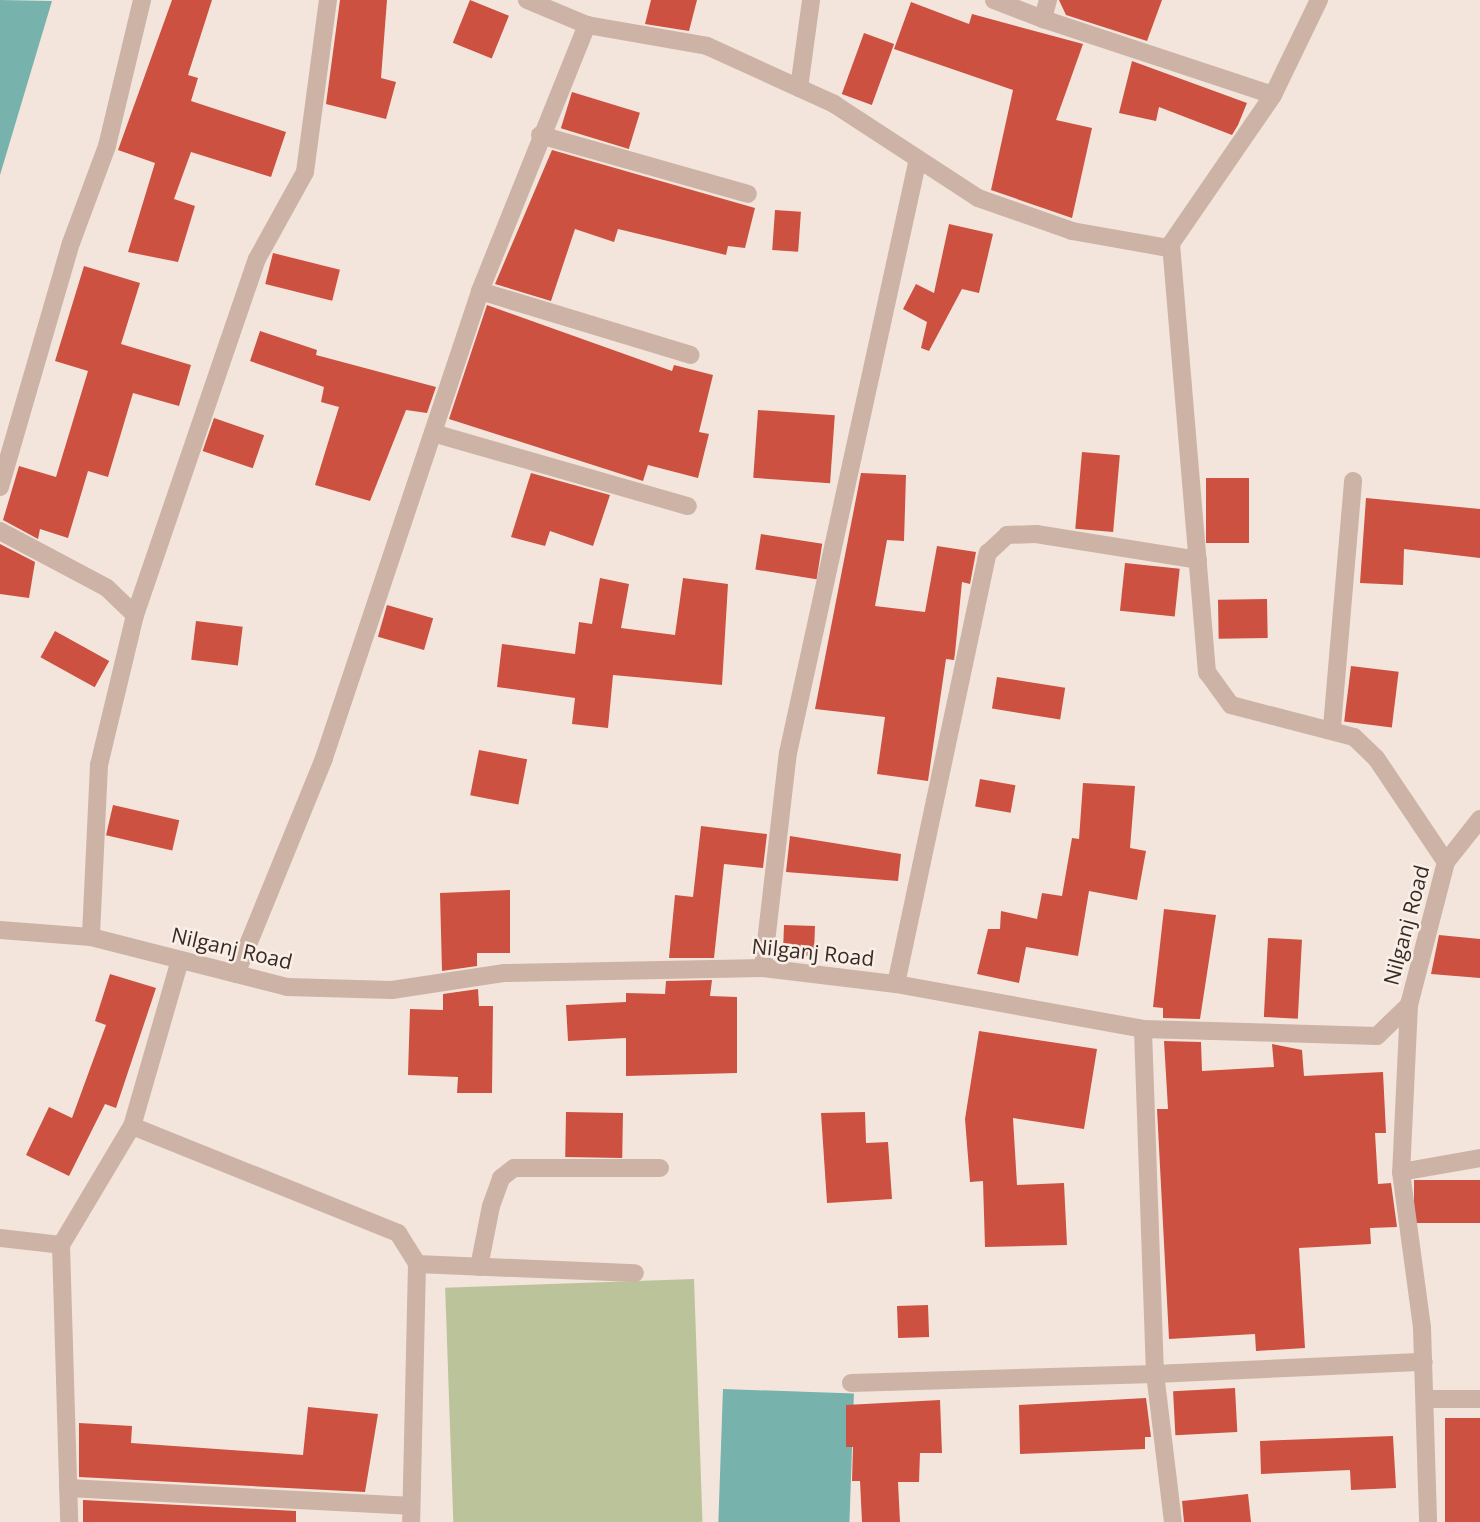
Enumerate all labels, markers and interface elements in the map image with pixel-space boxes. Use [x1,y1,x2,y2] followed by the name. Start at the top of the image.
[1378,862,1434,988] street label: Nilganj Road
[169,922,295,974] street label: Nilganj Road
[750,933,876,971] street label: Nilganj Road

